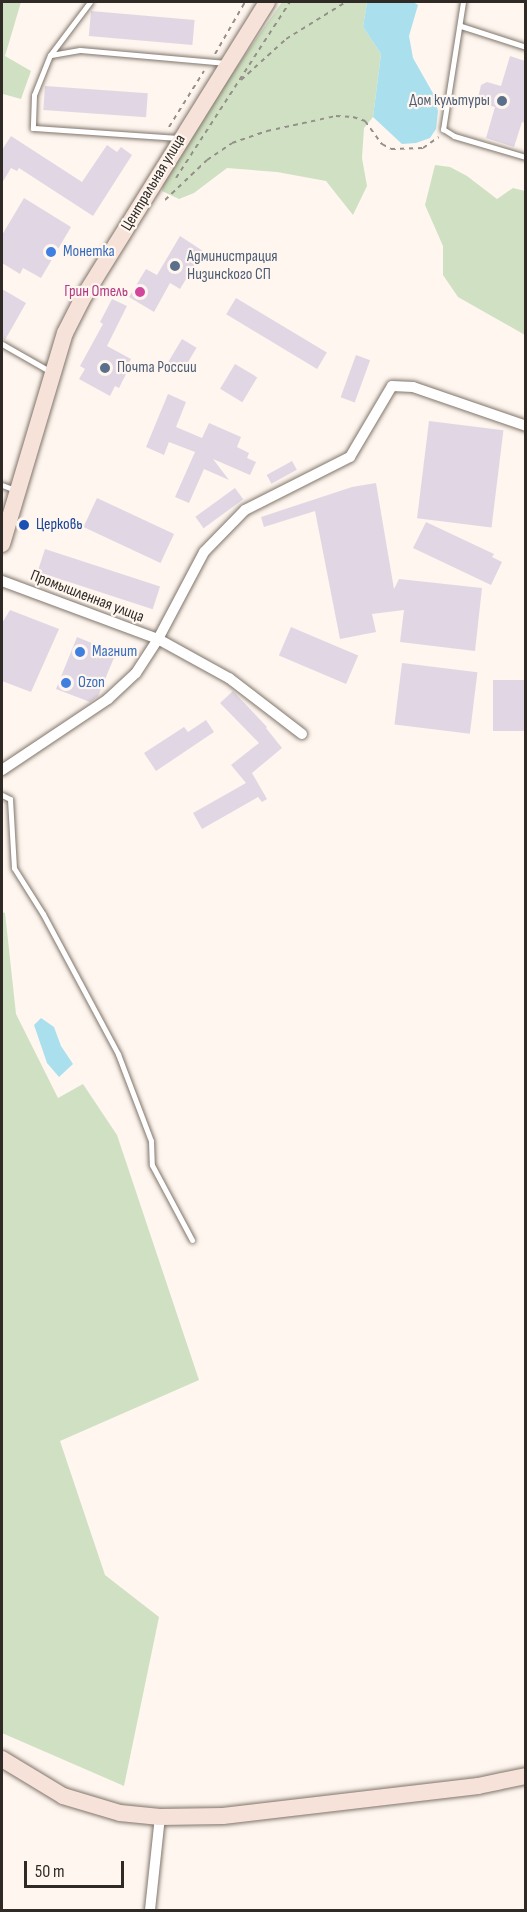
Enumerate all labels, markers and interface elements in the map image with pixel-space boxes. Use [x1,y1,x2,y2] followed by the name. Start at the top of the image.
[409,91,490,111] place label: Дом культуры
[495,94,509,108] marker: Дом культуры
[118,131,190,235] street label: Центральная улица
[63,242,115,262] place label: Монетка
[44,245,58,259] marker: Монетка
[187,247,278,285] place label: Администрация Низинского СП
[168,259,182,273] marker: Администрация Низинского СП
[64,282,128,302] place label: Грин Отель
[133,285,147,299] marker: Грин Отель
[117,358,197,378] place label: Почта России
[98,361,112,375] marker: Почта России
[36,515,83,535] place label: Церковь
[17,518,31,532] marker: Церковь
[28,567,146,627] street label: Промышленная улица
[92,642,137,662] place label: Магнит
[73,645,87,659] marker: Магнит
[78,673,105,693] place label: Ozon
[59,676,73,690] marker: Ozon
[27,1849,128,1887] scale bar
[35,1861,65,1882] text: 50 m

